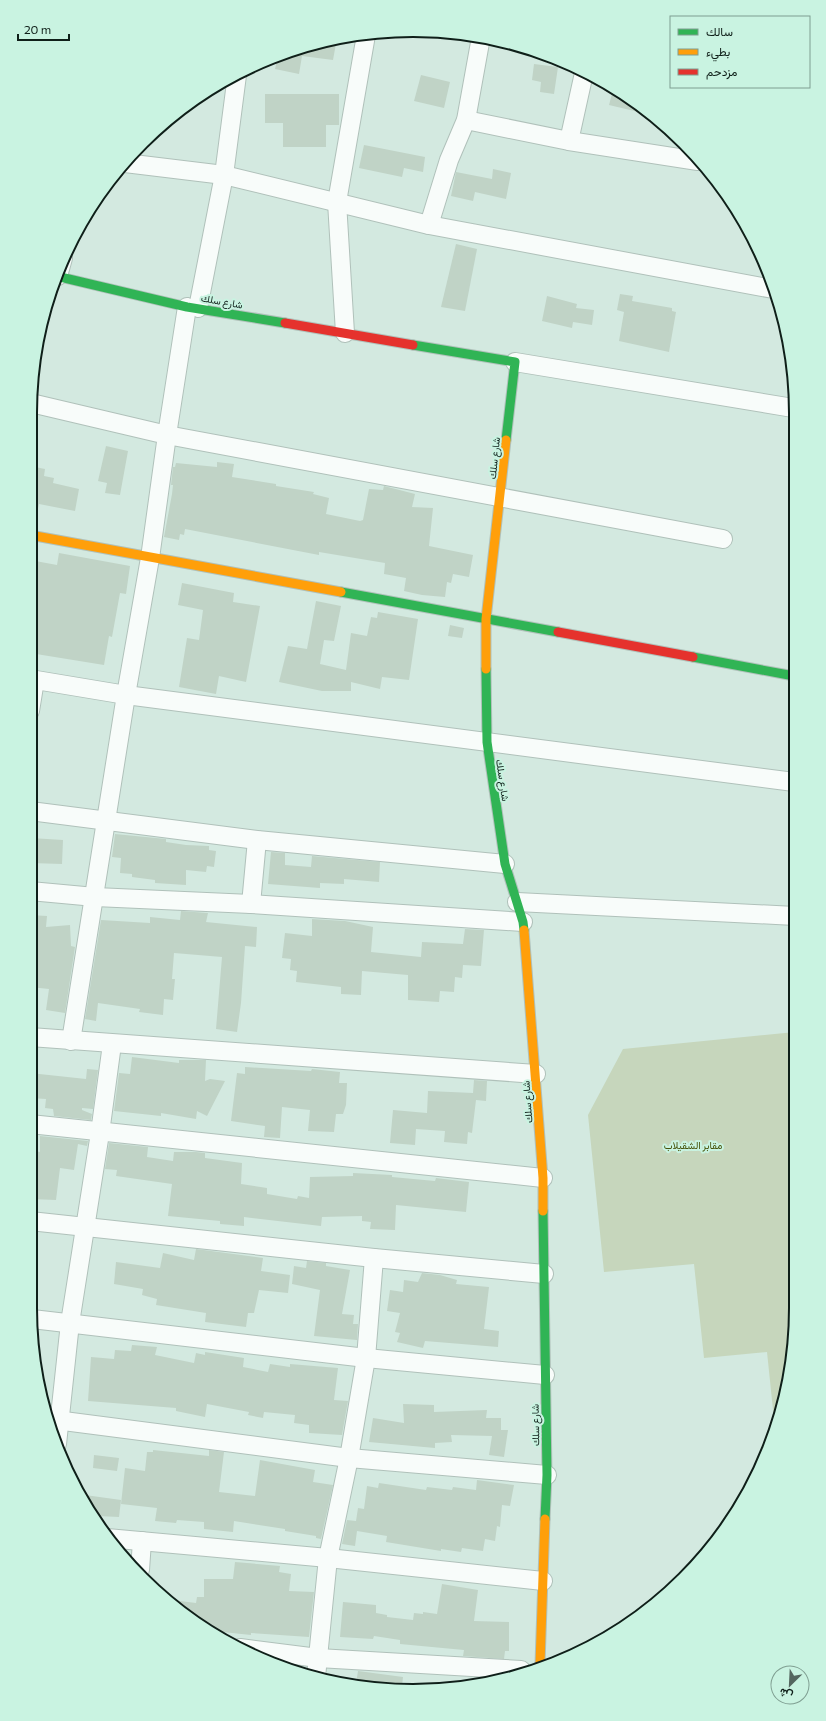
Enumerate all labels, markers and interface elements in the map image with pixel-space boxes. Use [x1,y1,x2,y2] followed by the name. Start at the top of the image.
[18,16,69,42] scale bar
[670,16,810,88] legend
[24,22,51,36] text: 20 m
[706,24,733,38] text: سالك
[706,44,730,62] text: بطيء
[706,64,737,80] text: مزدحم
[200,291,244,312] street label: شارع سلك
[486,436,503,480] street label: شارع سلك
[493,758,512,802] street label: شارع سلك
[520,1080,535,1123] street label: شارع سلك
[664,1139,722,1152] park label: مقابر الشقيلاب
[529,1404,542,1446] street label: شارع سلك
[770,1665,810,1705] north arrow
[777,1685,795,1703] text: ش

